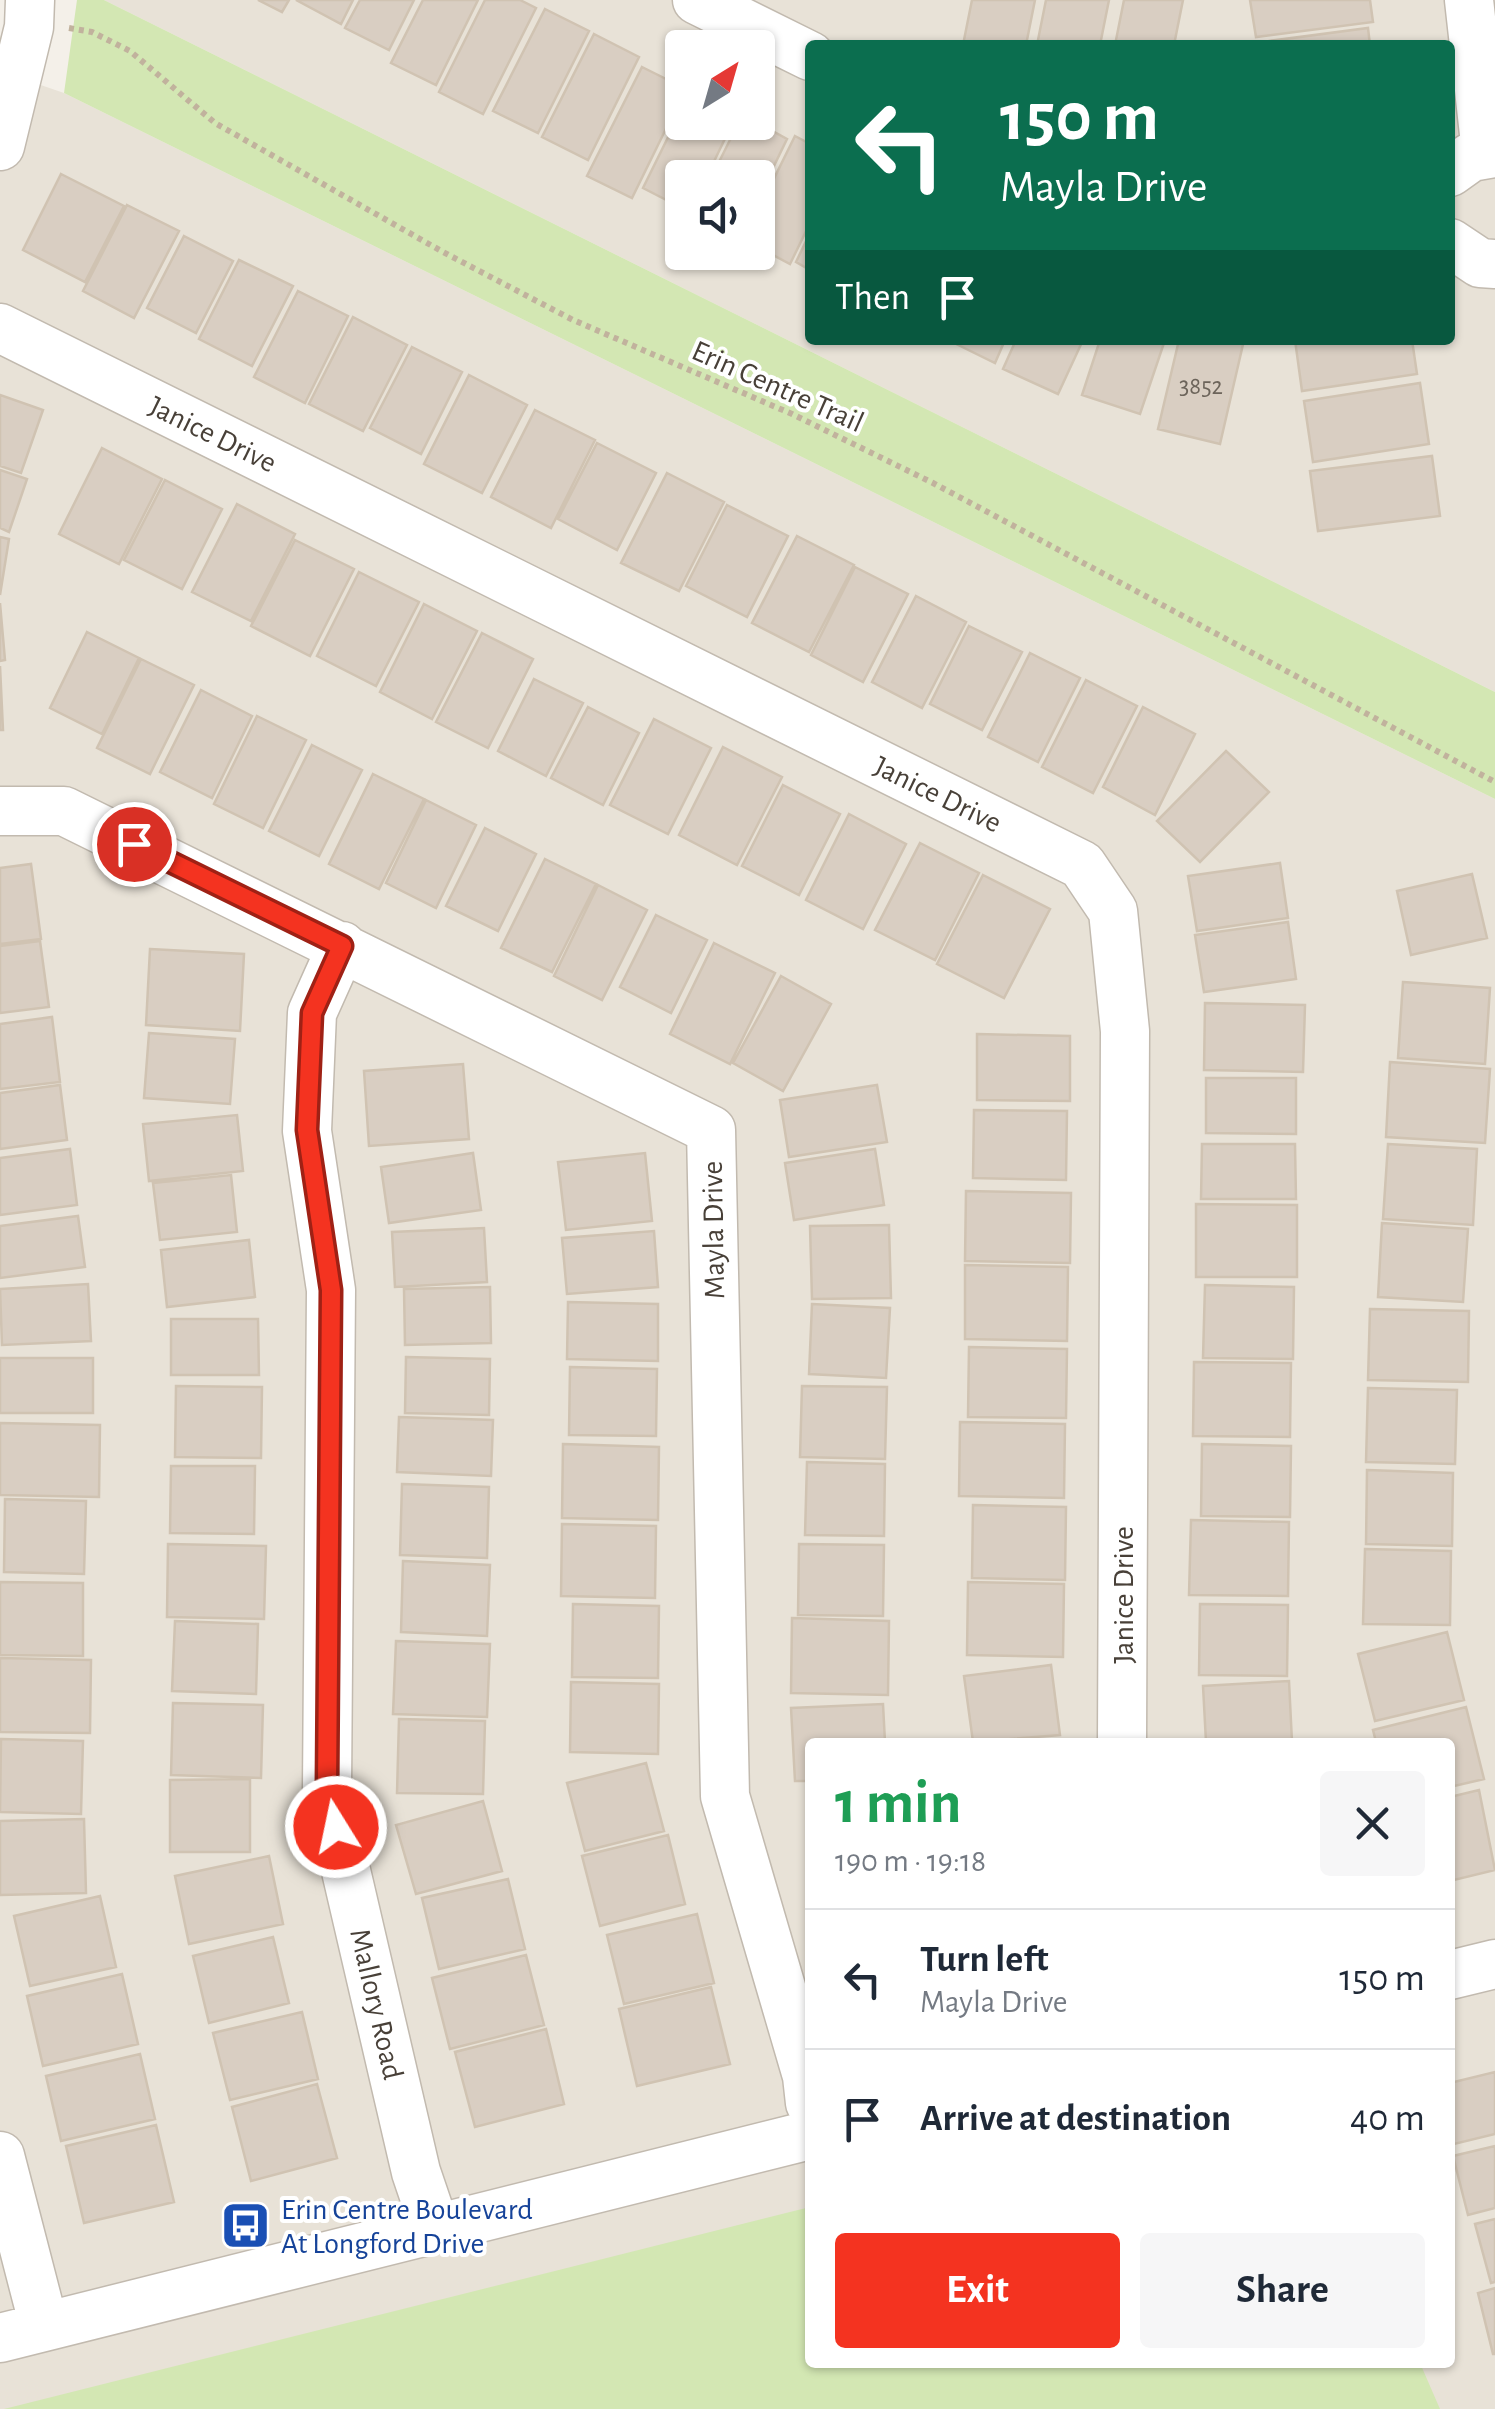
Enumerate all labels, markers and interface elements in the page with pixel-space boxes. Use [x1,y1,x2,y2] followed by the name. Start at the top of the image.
[665,30,775,140] north arrow
[665,30,775,270] map controls
[835,80,965,210] icon: left
[1000,83,1159,153] text: 150 m
[665,160,775,270] button: sound
[1000,165,1207,210] text: Mayla Drive
[930,270,985,325] icon: arrive
[835,279,910,317] text: Then
[687,336,868,438] street label: Erin Centre Trail
[1179,374,1223,399] house number: 3852
[144,391,281,479] street label: Janice Drive
[869,751,1006,839] street label: Janice Drive
[92,802,177,887] pin
[107,817,162,872] icon: arrive
[698,1161,730,1299] street label: Mayla Drive
[1109,1526,1139,1664] street label: Janice Drive
[1320,1771,1425,1876] button: close
[835,1774,961,1834] text: 1 min
[284,1775,388,1879] position arrow
[835,1845,986,1877] text: 190 m · 19:18
[344,1926,408,2083] street label: Mallory Road
[920,1941,1048,1979] text: Turn left
[835,1952,890,2007] icon: left
[1339,1960,1425,1998] text: 150 m
[920,1986,1068,2018] text: Mayla Drive
[835,2092,890,2147] icon: arrive
[920,2100,1231,2138] text: Arrive at destination
[1350,2100,1425,2138] text: 40 m
[281,2195,533,2259] place label: Erin Centre Boulevard At Longford Drive
[220,2200,272,2252] bus stop icon: Erin Centre Boulevard At Longford Drive
[835,2233,1120,2348] button: Exit
[1140,2233,1425,2348] button: Share

